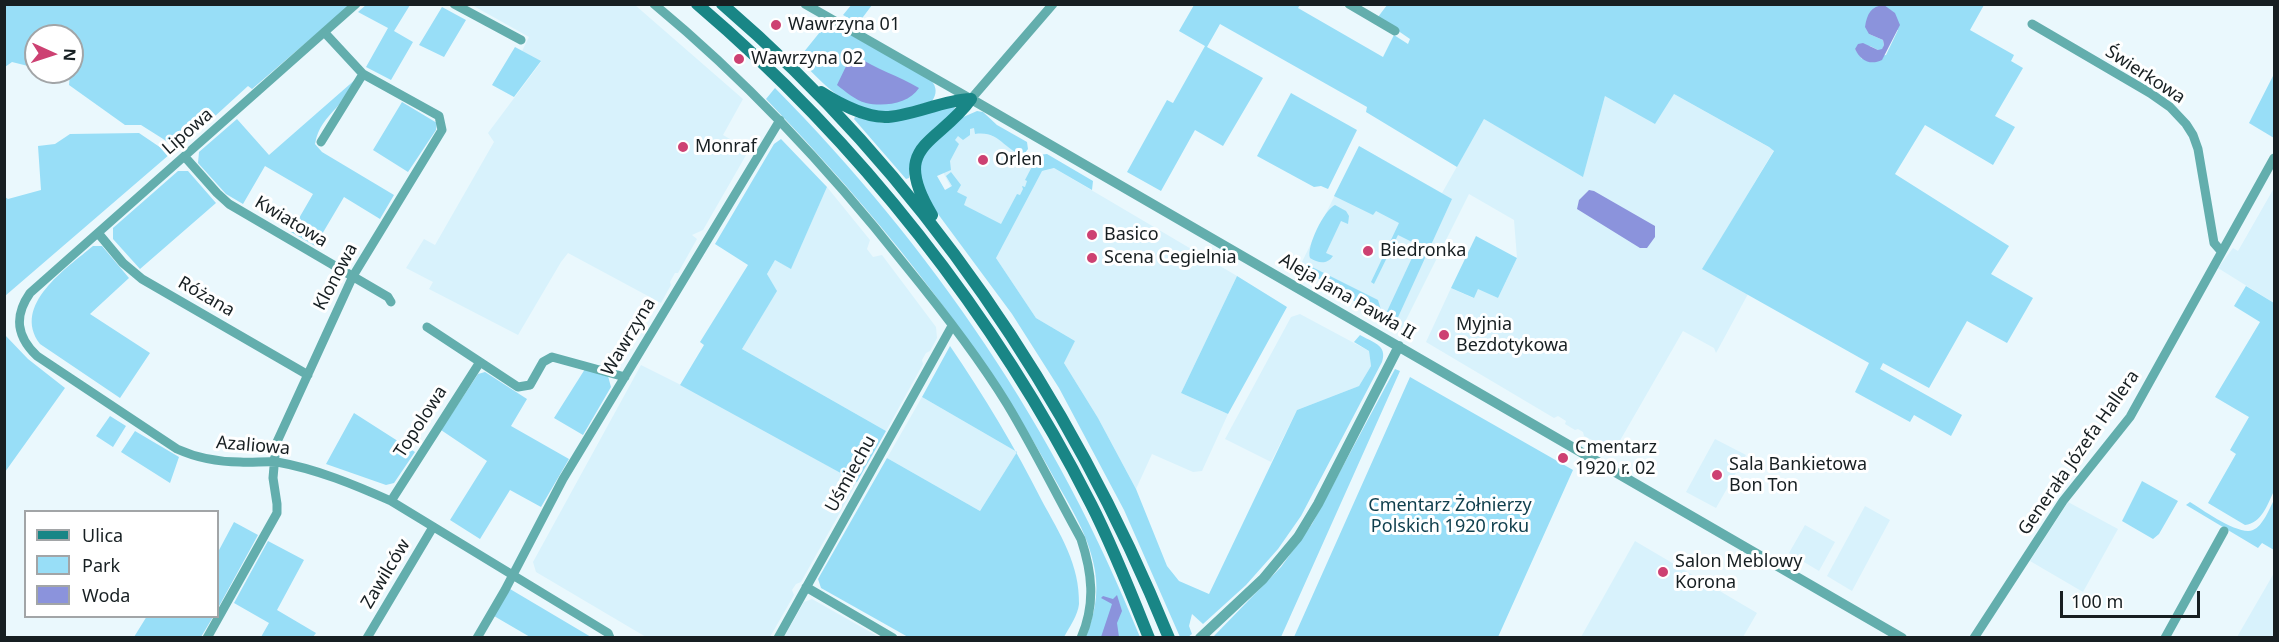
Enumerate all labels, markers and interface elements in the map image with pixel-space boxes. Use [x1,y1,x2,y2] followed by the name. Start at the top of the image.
[788,14,900,36] place label: Wawrzyna 01
[769,18,783,32] marker: Wawrzyna 01
[24,24,84,84] north arrow
[2101,41,2189,109] street label: Świerkowa
[59,48,81,62] text: N
[751,48,863,70] place label: Wawrzyna 02
[732,52,746,66] marker: Wawrzyna 02
[158,104,218,160] street label: Lipowa
[695,136,757,158] place label: Monraf
[676,140,690,154] marker: Monraf
[995,149,1042,171] place label: Orlen
[976,153,990,167] marker: Orlen
[251,192,331,252] street label: Kwiatowa
[1104,224,1159,246] place label: Basico
[1085,228,1099,242] marker: Basico
[309,240,363,314] street label: Klonowa
[1380,240,1466,262] place label: Biedronka
[1361,244,1375,258] marker: Biedronka
[1104,247,1236,269] place label: Scena Cegielnia
[1275,249,1419,345] street label: Aleja Jana Pawła II
[1085,251,1099,265] marker: Scena Cegielnia
[174,272,238,322] street label: Różana
[597,294,661,380] street label: Wawrzyna
[1456,314,1568,356] place label: Myjnia Bezdotykowa
[1437,328,1451,342] marker: Myjnia Bezdotykowa
[2014,366,2144,540] street label: Generała Józefa Hallera
[390,382,452,462] street label: Topolowa
[215,432,291,460] street label: Azaliowa
[821,432,881,516] street label: Uśmiechu
[1575,437,1657,480] place label: Cmentarz 1920 r. 02
[1556,451,1570,465] marker: Cmentarz 1920 r. 02
[1729,454,1867,496] place label: Sala Bankietowa Bon Ton
[1710,468,1724,482] marker: Sala Bankietowa Bon Ton
[1368,495,1532,538] park label: Cmentarz Żołnierzy Polskich 1920 roku
[24,510,219,618] legend
[82,523,123,547] text: Ulica
[357,535,415,613] street label: Zawilców
[1675,551,1802,594] place label: Salon Meblowy Korona
[82,553,120,577] text: Park
[1656,565,1670,579] marker: Salon Meblowy Korona
[2063,579,2202,617] scale bar
[82,583,130,607] text: Woda
[2071,589,2123,613] text: 100 m

